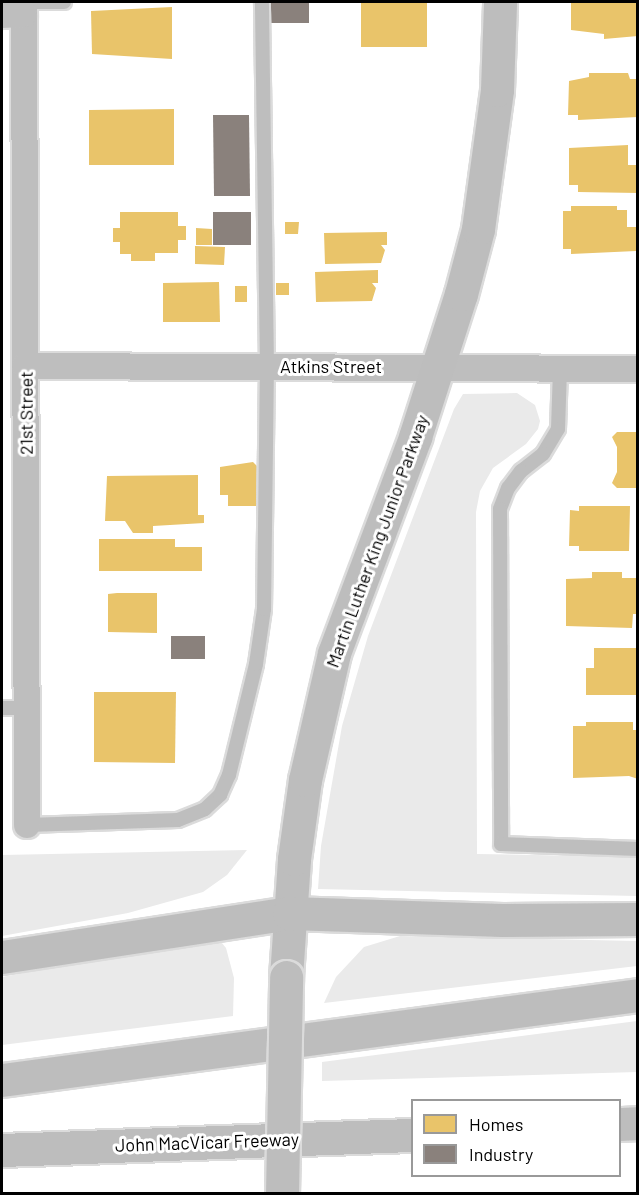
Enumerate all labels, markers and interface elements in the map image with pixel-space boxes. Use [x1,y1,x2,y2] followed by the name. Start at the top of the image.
[280,355,382,377] street label: Atkins Street
[15,371,37,455] street label: 21st Street
[321,412,433,670] street label: Martin Luther King Junior Parkway
[411,1099,621,1177] legend
[469,1113,523,1135] text: Homes
[115,1128,299,1156] street label: John MacVicar Freeway
[469,1143,533,1165] text: Industry

